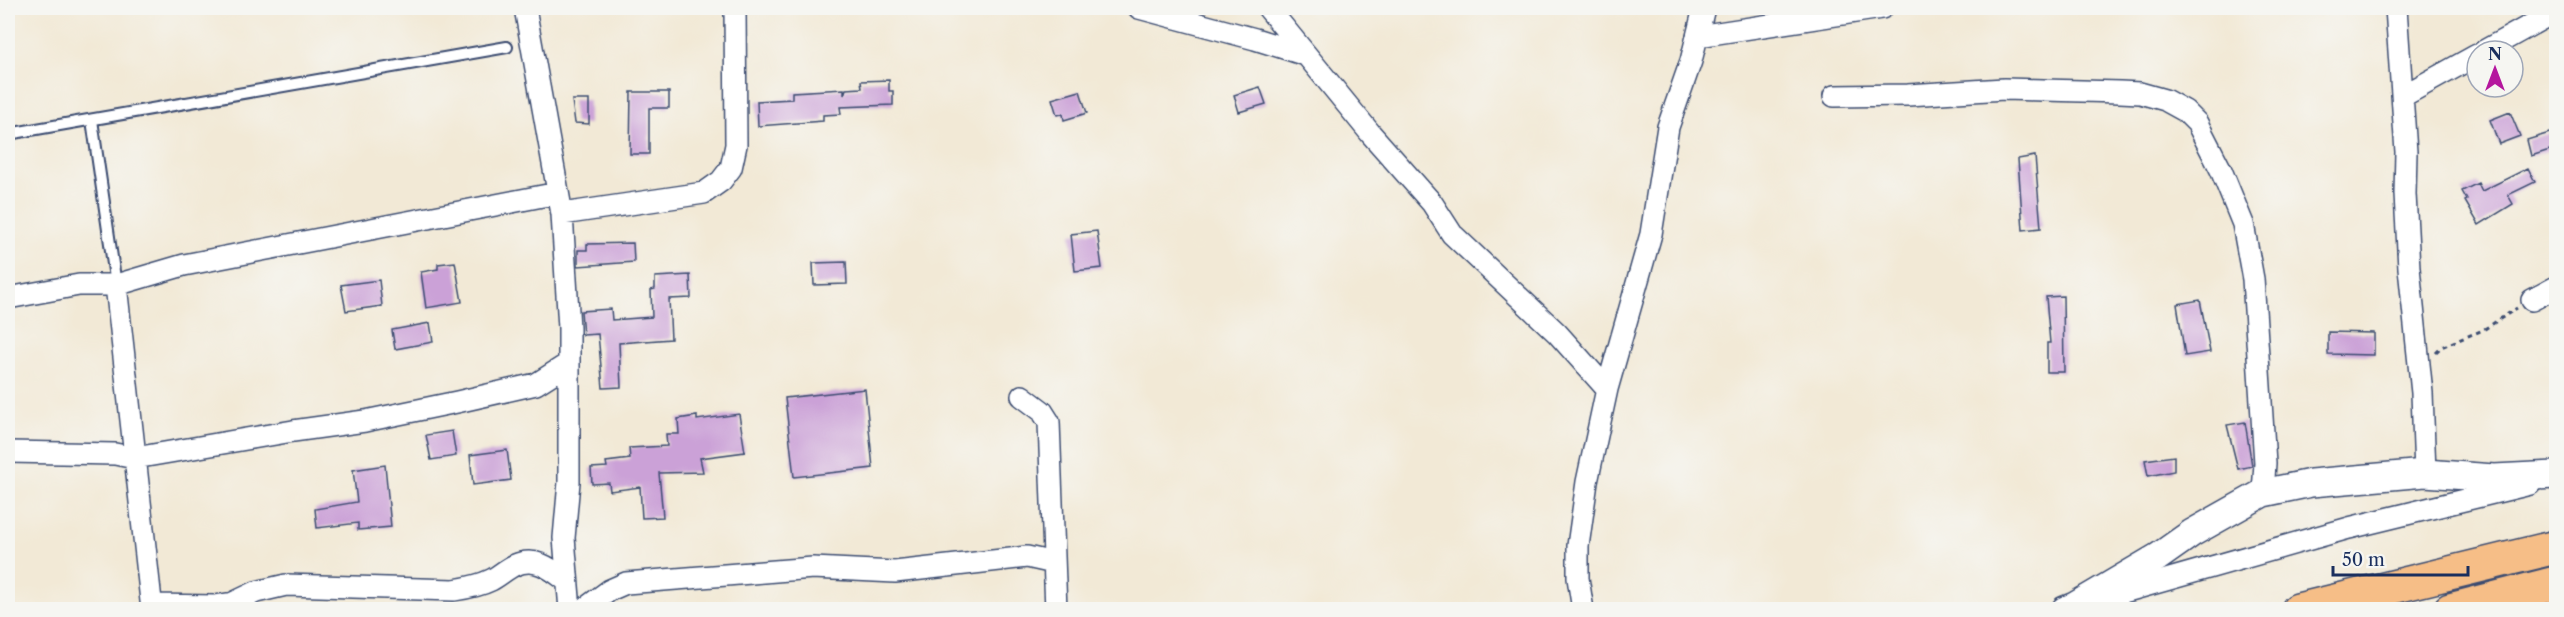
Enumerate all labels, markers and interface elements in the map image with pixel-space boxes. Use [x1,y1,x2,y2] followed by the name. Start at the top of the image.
[2465,39,2525,99] north arrow
[2488,44,2502,64] text: N
[2333,539,2468,577] scale bar
[2342,549,2385,571] text: 50 m

